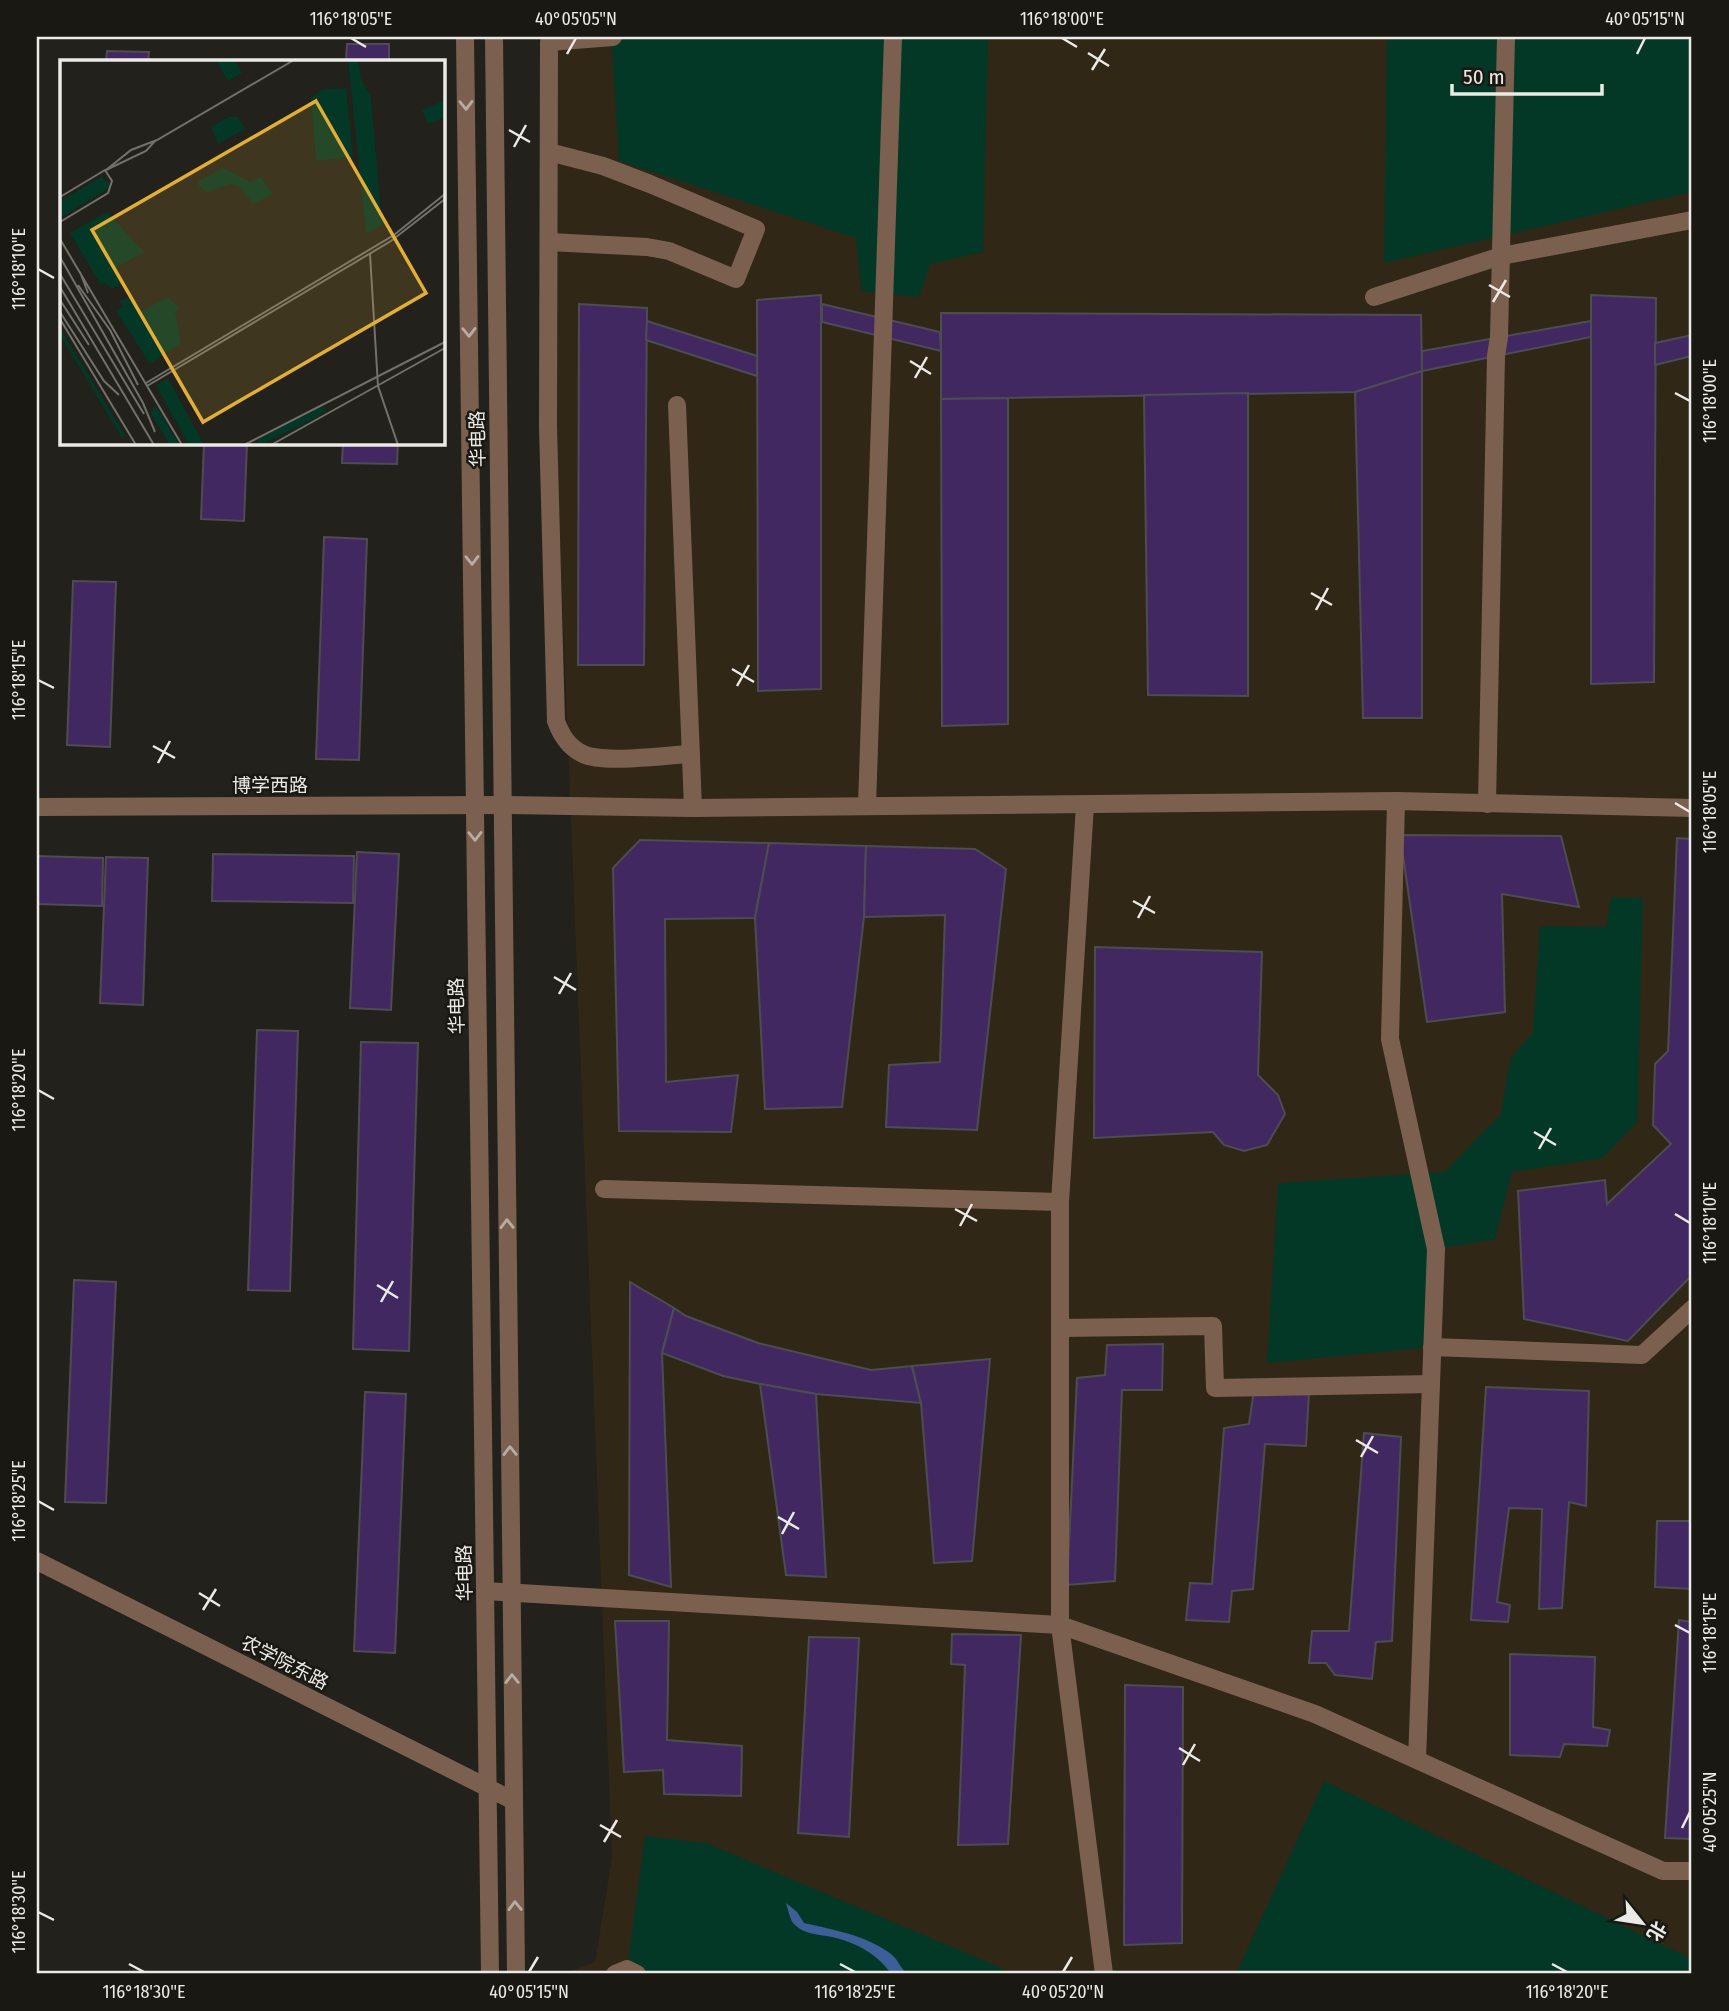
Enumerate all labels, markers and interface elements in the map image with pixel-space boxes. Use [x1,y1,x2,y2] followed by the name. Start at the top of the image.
[310,8,392,30] text: 116°18'05"E
[535,8,617,30] text: 40°05'05"N
[1020,8,1104,30] text: 116°18'00"E
[1605,8,1685,30] text: 40°05'15"N
[1452,52,1603,96] scale bar
[60,60,444,444] inset map
[1463,64,1505,90] text: 50 m
[458,100,474,111] one-way arrow
[8,228,30,310] text: 116°18'10"E
[461,328,477,338] one-way arrow
[1699,359,1721,443] text: 116°18'00"E
[466,410,489,468] street label: 华电路
[464,555,479,566] one-way arrow
[8,640,30,720] text: 116°18'15"E
[1699,771,1721,853] text: 116°18'05"E
[232,774,308,797] street label: 博学西路
[467,832,483,842] one-way arrow
[445,977,468,1035] street label: 华电路
[8,1049,30,1131] text: 116°18'20"E
[1699,1182,1721,1264] text: 116°18'10"E
[499,1218,515,1228] one-way arrow
[502,1445,518,1456] one-way arrow
[8,1460,30,1542] text: 116°18'25"E
[453,1544,476,1602] street label: 华电路
[1699,1593,1721,1673] text: 116°18'15"E
[237,1631,332,1694] street label: 农学院东路
[505,1673,520,1684] one-way arrow
[1699,1772,1721,1852] text: 40°05'25"N
[8,1871,30,1953] text: 116°18'30"E
[1606,1888,1676,1958] north arrow
[507,1900,523,1911] one-way arrow
[1642,1917,1671,1945] text: 北
[103,1981,185,2003] text: 116°18'30"E
[489,1981,569,2003] text: 40°05'15"N
[814,1981,896,2003] text: 116°18'25"E
[1022,1981,1104,2003] text: 40°05'20"N
[1526,1981,1608,2003] text: 116°18'20"E

